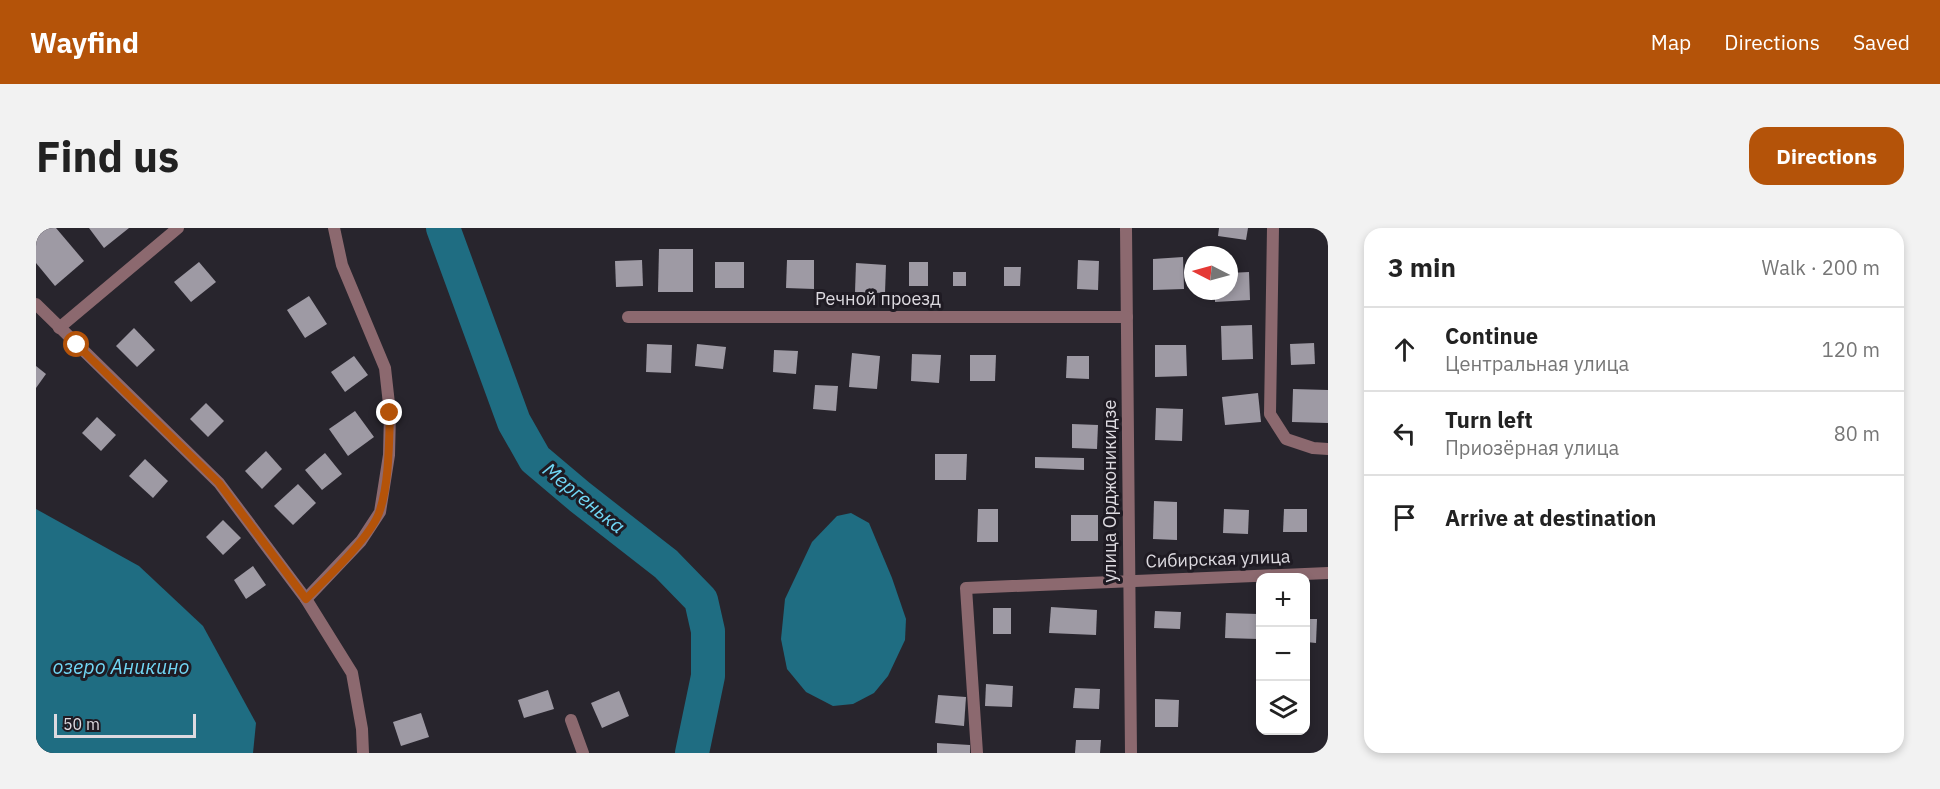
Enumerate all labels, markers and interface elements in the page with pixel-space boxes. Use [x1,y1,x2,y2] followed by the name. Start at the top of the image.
[30,24,139,61] text: Wayfind
[1651,28,1691,56] text: Map
[1724,28,1820,56] text: Directions
[1853,28,1910,56] text: Saved
[1749,127,1904,185] button: Directions
[36,129,179,184] text: Find us
[1184,246,1238,300] north arrow
[1388,250,1456,284] text: 3 min
[1762,254,1880,281] text: Walk · 200 m
[815,287,941,310] street label: Речной проезд
[1445,321,1538,350] text: Continue
[63,331,89,357] route start
[1388,333,1421,366] icon: ahead
[1822,336,1880,363] text: 120 m
[1445,350,1629,377] text: Центральная улица
[376,399,402,425] route end
[1098,399,1121,582] street label: улица Орджоникидзе
[1445,405,1533,434] text: Turn left
[1388,417,1421,450] icon: left
[1834,420,1880,447] text: 80 m
[1445,434,1619,461] text: Приозёрная улица
[537,456,631,539] water label: Мергенька
[1388,501,1421,534] icon: arrive
[1445,503,1656,532] text: Arrive at destination
[1145,544,1291,573] street label: Сибирская улица
[1256,573,1310,735] map controls
[1256,573,1310,627] button: +
[1256,627,1310,681] button: −
[53,653,189,680] water label: озеро Аникино
[1256,681,1310,735] button: layers
[54,711,196,738] scale bar
[63,714,100,734] text: 50 m

